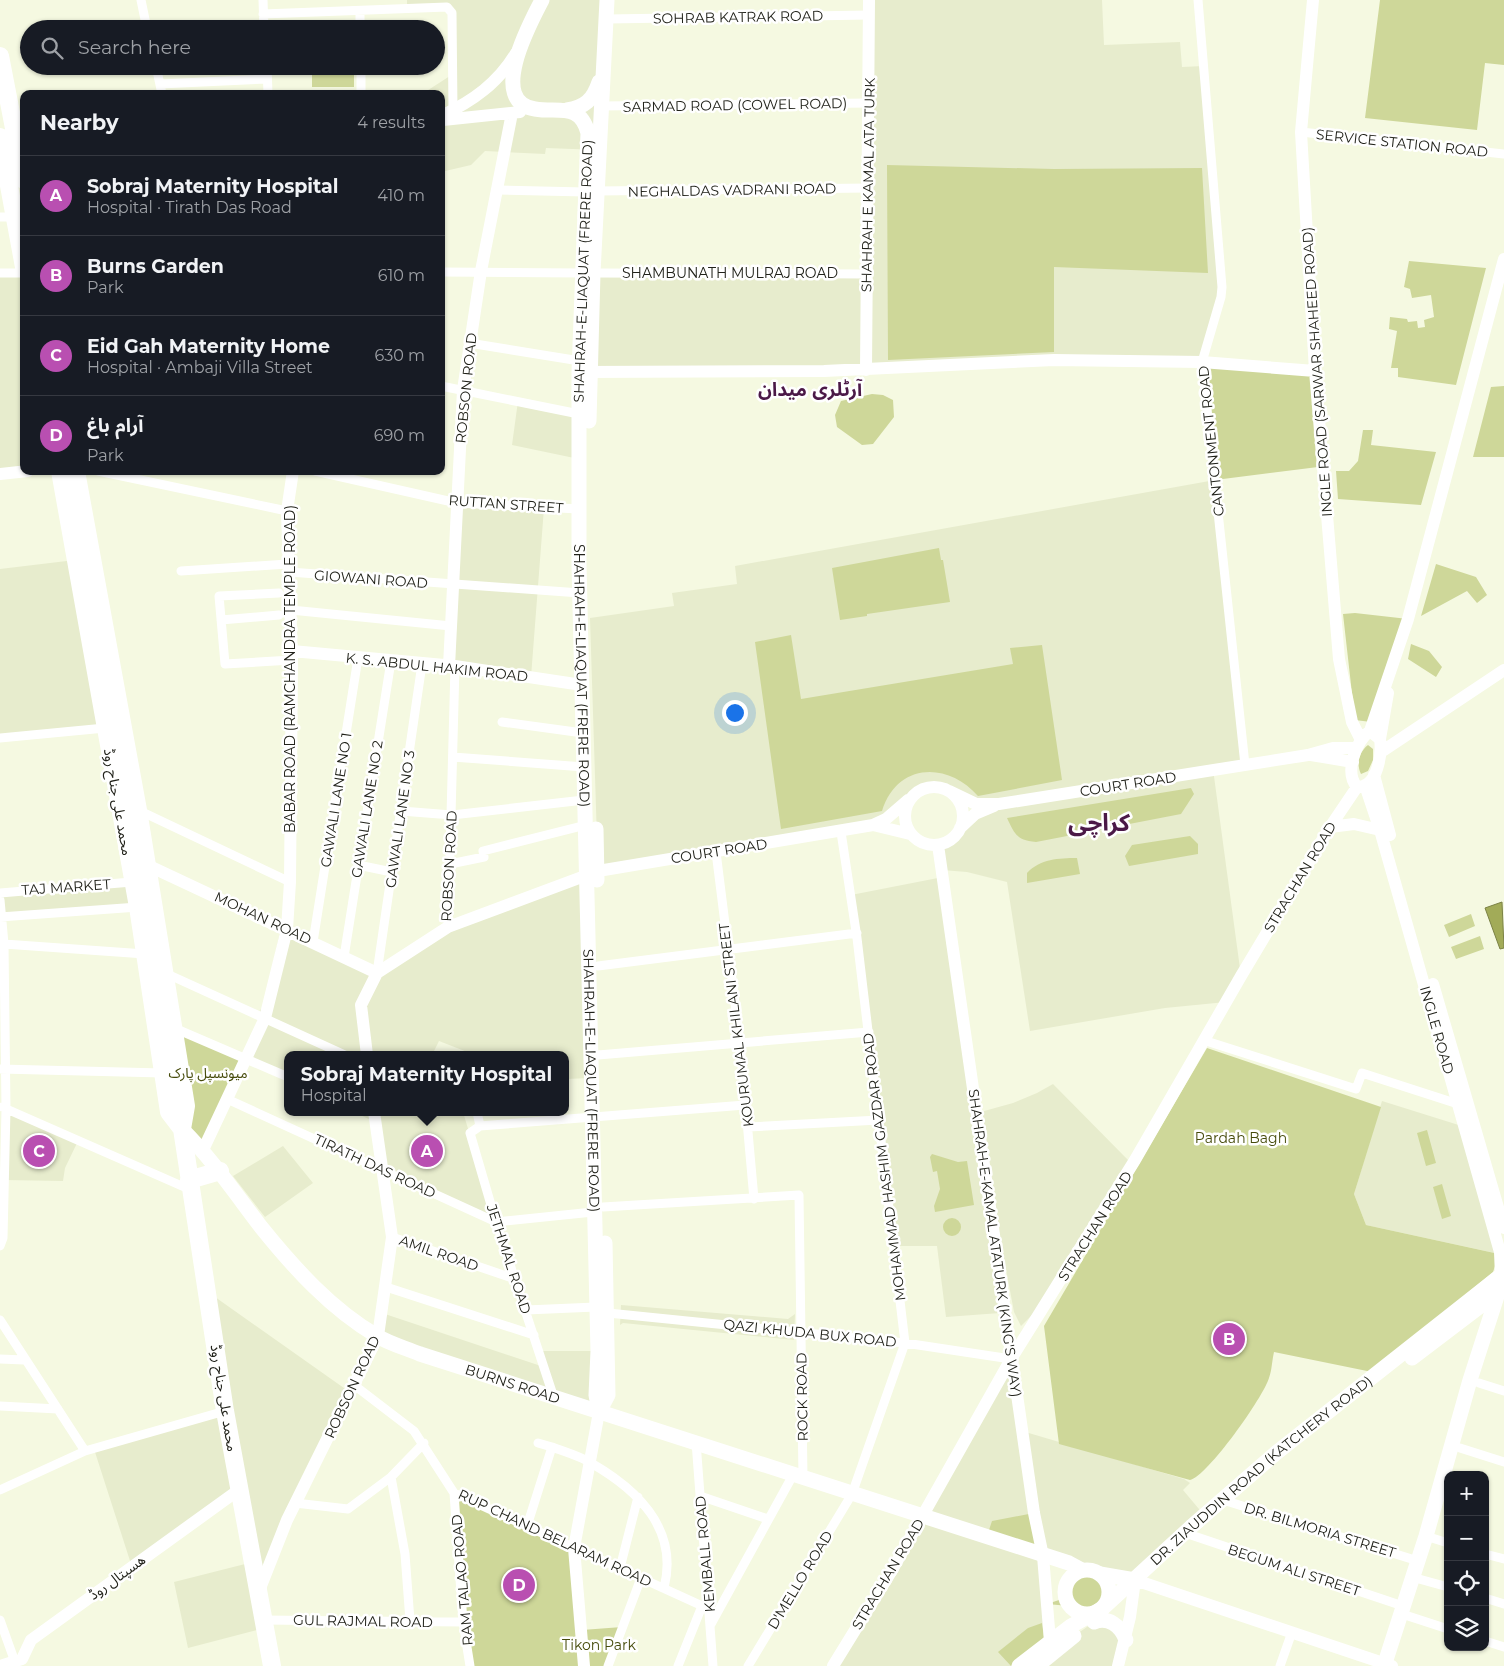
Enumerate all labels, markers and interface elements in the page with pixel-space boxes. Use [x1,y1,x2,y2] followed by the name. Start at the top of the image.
[653,7,823,27] street label: SOHRAB KATRAK ROAD
[20,20,445,75] search box
[38,34,66,62] icon: search
[78,36,191,59] text: Search here
[857,78,879,292] street label: SHAHRAH E KAMAL ATA TURK
[623,94,847,116] street label: SARMAD ROAD (COWEL ROAD)
[40,110,119,135] text: Nearby
[357,113,425,132] text: 4 results
[1315,125,1489,161] street label: SERVICE STATION ROAD
[569,139,597,403] street label: SHAHRAH-E-LIAQUAT (FRERE ROAD)
[87,175,338,198] text: Sobraj Maternity Hospital
[628,179,836,201] street label: NEGHALDAS VADRANI ROAD
[50,186,62,205] text: A
[377,186,425,205] text: 410 m
[87,198,292,217] text: Hospital · Tirath Das Road
[1298,226,1336,518] street label: INGLE ROAD (SARWAR SHAHEED ROAD)
[87,255,224,278] text: Burns Garden
[622,264,838,282] street label: SHAMBUNATH MULRAJ ROAD
[50,266,62,285] text: B
[378,266,425,285] text: 610 m
[87,278,124,297] text: Park
[451,332,481,444] street label: ROBSON ROAD
[87,335,330,358] text: Eid Gah Maternity Home
[50,346,62,365] text: C
[374,346,425,365] text: 630 m
[87,358,313,377] text: Hospital · Ambaji Villa Street
[1194,365,1228,517] street label: CANTONMENT ROAD
[758,378,863,401] district label: آرٹلری میدان
[87,414,143,437] text: آرام باغ
[49,426,63,445] text: D
[374,426,425,445] text: 690 m
[87,446,124,465] text: Park
[448,491,564,517] street label: RUTTAN STREET
[281,505,299,833] street label: BABAR ROAD (RAMCHANDRA TEMPLE ROAD)
[570,544,594,808] street label: SHAHRAH-E-LIAQUAT (FRERE ROAD)
[313,566,429,592] street label: GIOWANI ROAD
[345,648,529,686] street label: K. S. ABDUL HAKIM ROAD
[722,700,748,726] your location
[316,731,356,869] street label: GAWALI LANE NO 1
[347,739,387,879] street label: GAWALI LANE NO 2
[98,747,136,857] street label: محمد علی جناح روڈ
[381,749,419,889] street label: GAWALI LANE NO 3
[1079,768,1177,800] street label: COURT ROAD
[1068,808,1131,838] district label: کراچی
[437,810,461,922] street label: ROBSON ROAD
[1260,818,1340,936] street label: STRACHAN ROAD
[670,835,768,867] street label: COURT ROAD
[21,875,111,899] street label: TAJ MARKET
[212,888,314,948] street label: MOHAN ROAD
[715,922,757,1128] street label: KOURUMAL KHILANI STREET
[579,949,604,1212] street label: SHAHRAH-E-LIAQUAT (FRERE ROAD)
[1416,984,1458,1076] street label: INGLE ROAD
[859,1032,909,1302] street label: MOHAMMAD HASHIM GAZDAR ROAD
[284,1051,569,1116] popup
[301,1063,552,1086] text: Sobraj Maternity Hospital
[168,1064,248,1083] park label: میونسپل پارک
[301,1086,367,1105] text: Hospital
[964,1088,1026,1398] street label: SHAHRAH-E-KAMAL ATATURK (KING'S WAY)
[1195,1129,1287,1147] park label: Pardah Bagh
[312,1130,438,1202] street label: TIRATH DAS ROAD
[23,1132,55,1170] pin: C
[411,1132,443,1170] pin: A
[1054,1168,1136,1284] street label: STRACHAN ROAD
[482,1201,535,1316] street label: JETHMAL ROAD
[397,1231,481,1275] street label: AMIL ROAD
[723,1315,897,1351] street label: QAZI KHUDA BUX ROAD
[1213,1320,1245,1358] pin: B
[320,1333,384,1441] street label: ROBSON ROAD
[205,1343,241,1453] street label: محمد علی جناح روڈ
[792,1352,812,1442] street label: ROCK ROAD
[463,1360,562,1408] street label: BURNS ROAD
[1146,1372,1376,1569] street label: DR. ZIAUDDIN ROAD (KATCHERY ROAD)
[1444,1471,1489,1651] map controls
[1444,1471,1489,1516] button: +
[456,1486,654,1590] street label: RUP CHAND BELARAM ROAD
[691,1495,719,1613] street label: KEMBALL ROAD
[1242,1498,1398,1562] street label: DR. BILMORIA STREET
[447,1514,477,1646] street label: RAM TALAO ROAD
[848,1515,928,1633] street label: STRACHAN ROAD
[1444,1516,1489,1561] button: −
[763,1527,837,1633] street label: D'MELLO ROAD
[1225,1540,1363,1600] street label: BEGUM ALI STREET
[85,1550,150,1605] street label: ھسپتال روڈ
[1444,1561,1489,1606] button: locate
[503,1566,535,1604] pin: D
[1444,1606,1489,1651] button: layers
[293,1611,433,1631] street label: GUL RAJMAL ROAD
[562,1636,637,1654] park label: Tikon Park

